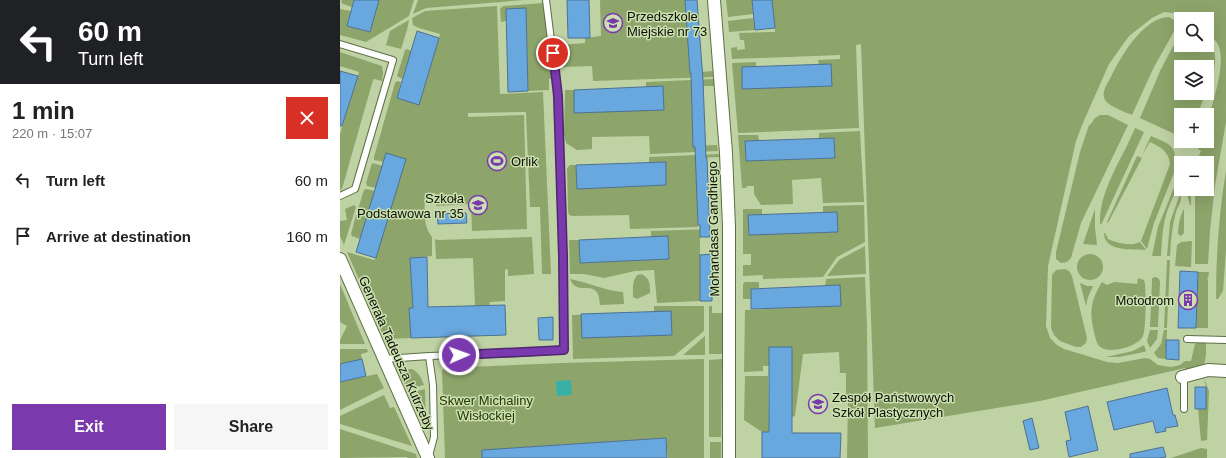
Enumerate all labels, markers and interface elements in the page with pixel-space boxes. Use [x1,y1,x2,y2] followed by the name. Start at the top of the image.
[627,9,707,39] place label: Przedszkole Miejskie nr 73
[602,12,624,34] school or university icon: Przedszkole Miejskie nr 73
[1174,12,1214,196] map controls
[1174,12,1214,52] button: search
[12,16,64,68] icon: left
[78,16,142,47] text: 60 m
[536,36,570,70] pin
[542,42,564,64] icon: arrive
[78,49,143,69] text: Turn left
[1174,60,1214,100] button: layers
[12,97,75,124] text: 1 min
[286,97,328,139] button: close
[1174,108,1214,148] button: +
[12,126,92,141] text: 220 m · 15:07
[486,150,508,172] sports icon: Orlik
[511,154,538,169] place label: Orlik
[1174,156,1214,196] button: −
[705,161,722,297] street label: Mohandasa Gandhiego
[12,169,34,191] icon: left
[46,172,105,189] text: Turn left
[295,172,328,189] text: 60 m
[357,191,465,221] place label: Szkoła Podstawowa nr 35
[467,194,489,216] school or university icon: Szkoła Podstawowa nr 35
[12,225,34,247] icon: arrive
[46,228,191,245] text: Arrive at destination
[286,228,328,245] text: 160 m
[356,274,438,433] street label: Generała Tadeusza Kutrzeby
[1177,289,1199,311] building icon: Motodrom
[1115,293,1174,308] place label: Motodrom
[438,334,480,376] position arrow
[832,390,954,420] place label: Zespół Państwowych Szkół Plastycznych
[439,393,533,423] park label: Skwer Michaliny Wisłockiej
[807,393,829,415] school or university icon: Zespół Państwowych Szkół Plastycznych
[12,404,166,450] button: Exit
[174,404,328,450] button: Share

